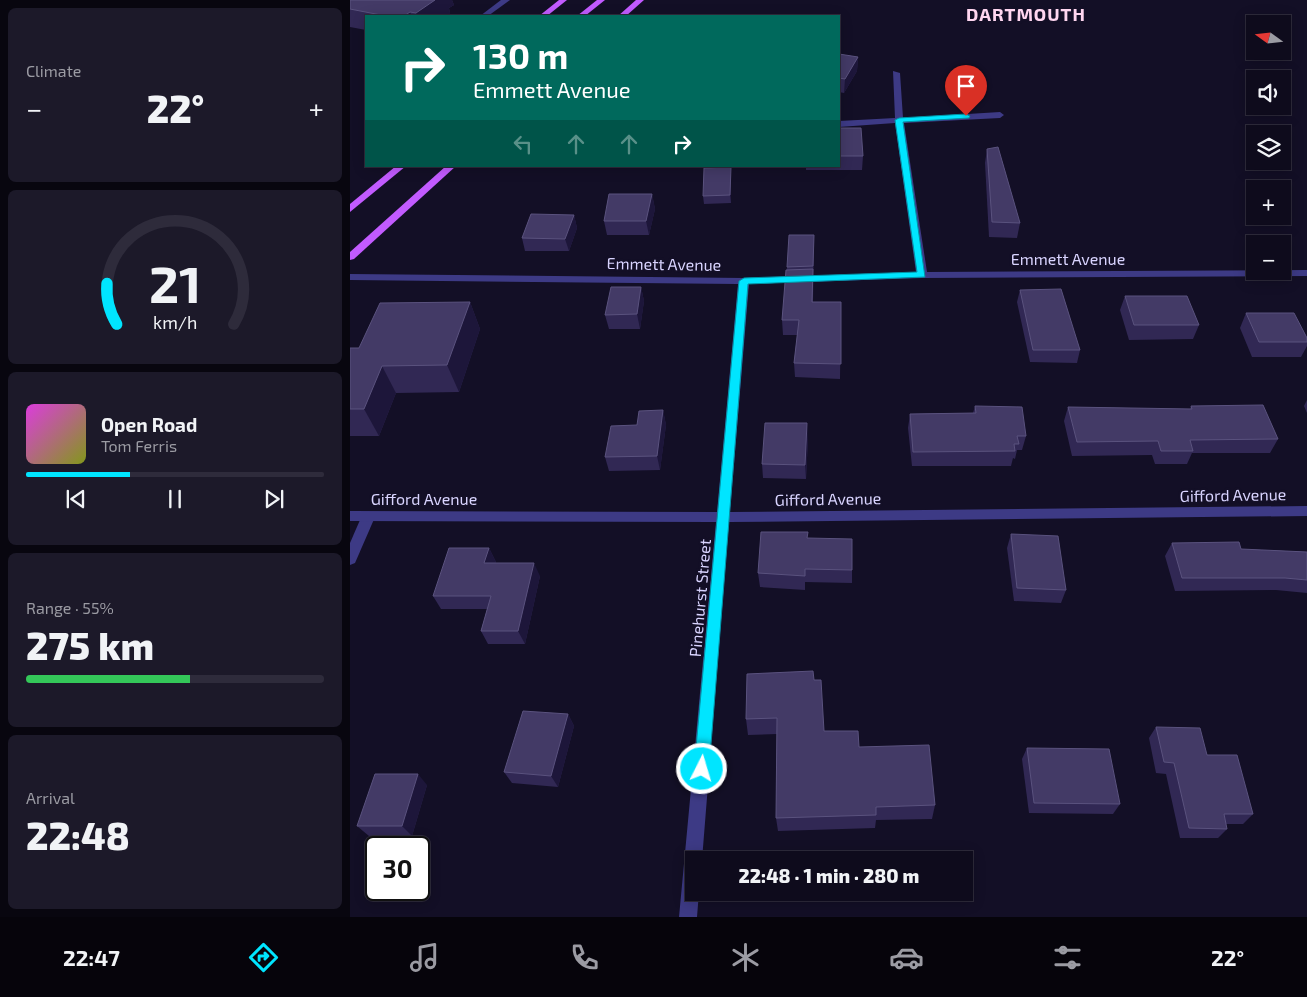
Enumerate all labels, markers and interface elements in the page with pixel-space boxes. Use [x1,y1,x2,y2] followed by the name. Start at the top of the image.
[966,3,1086,25] district label: DARTMOUTH
[1246,15,1291,60] north arrow
[1246,15,1291,280] map controls
[473,34,568,76] text: 130 m
[390,35,455,100] icon: right
[26,61,81,80] text: Climate
[945,65,987,116] pin
[1246,70,1291,115] button: sound
[952,72,980,100] icon: arrive
[473,76,631,102] text: Emmett Avenue
[147,85,204,131] text: 22°
[26,91,42,125] text: −
[309,91,324,125] text: +
[1246,125,1291,170] button: layers
[509,130,537,158] icon: left
[562,130,590,158] icon: ahead
[615,130,643,158] icon: ahead
[668,130,696,158] icon: right
[1246,180,1291,225] button: +
[1246,235,1291,280] button: −
[1011,249,1125,268] street label: Emmett Avenue
[149,251,201,313] text: 21
[607,253,721,274] street label: Emmett Avenue
[153,311,197,333] text: km/h
[101,413,197,436] text: Open Road
[101,436,177,455] text: Tom Ferris
[1180,484,1286,505] street label: Gifford Avenue
[62,485,90,513] icon: previous
[161,485,189,513] icon: pause
[260,485,288,513] icon: next
[775,488,881,509] street label: Gifford Avenue
[371,489,477,508] street label: Gifford Avenue
[685,538,714,658] street label: Pinehurst Street
[26,598,114,617] text: Range · 55%
[26,622,154,668] text: 275 km
[675,742,727,794] position arrow
[26,788,75,807] text: Arrival
[26,812,130,858] text: 22:48
[365,836,430,901] speed limit sign: 30
[739,864,919,887] text: 22:48 · 1 min · 280 m
[246,940,281,975] icon: directions
[407,940,442,975] icon: music
[567,940,602,975] icon: phone
[728,940,763,975] icon: climate
[889,940,924,975] icon: car
[1050,940,1085,975] icon: filters
[63,944,120,970] text: 22:47
[1211,944,1244,970] text: 22°

